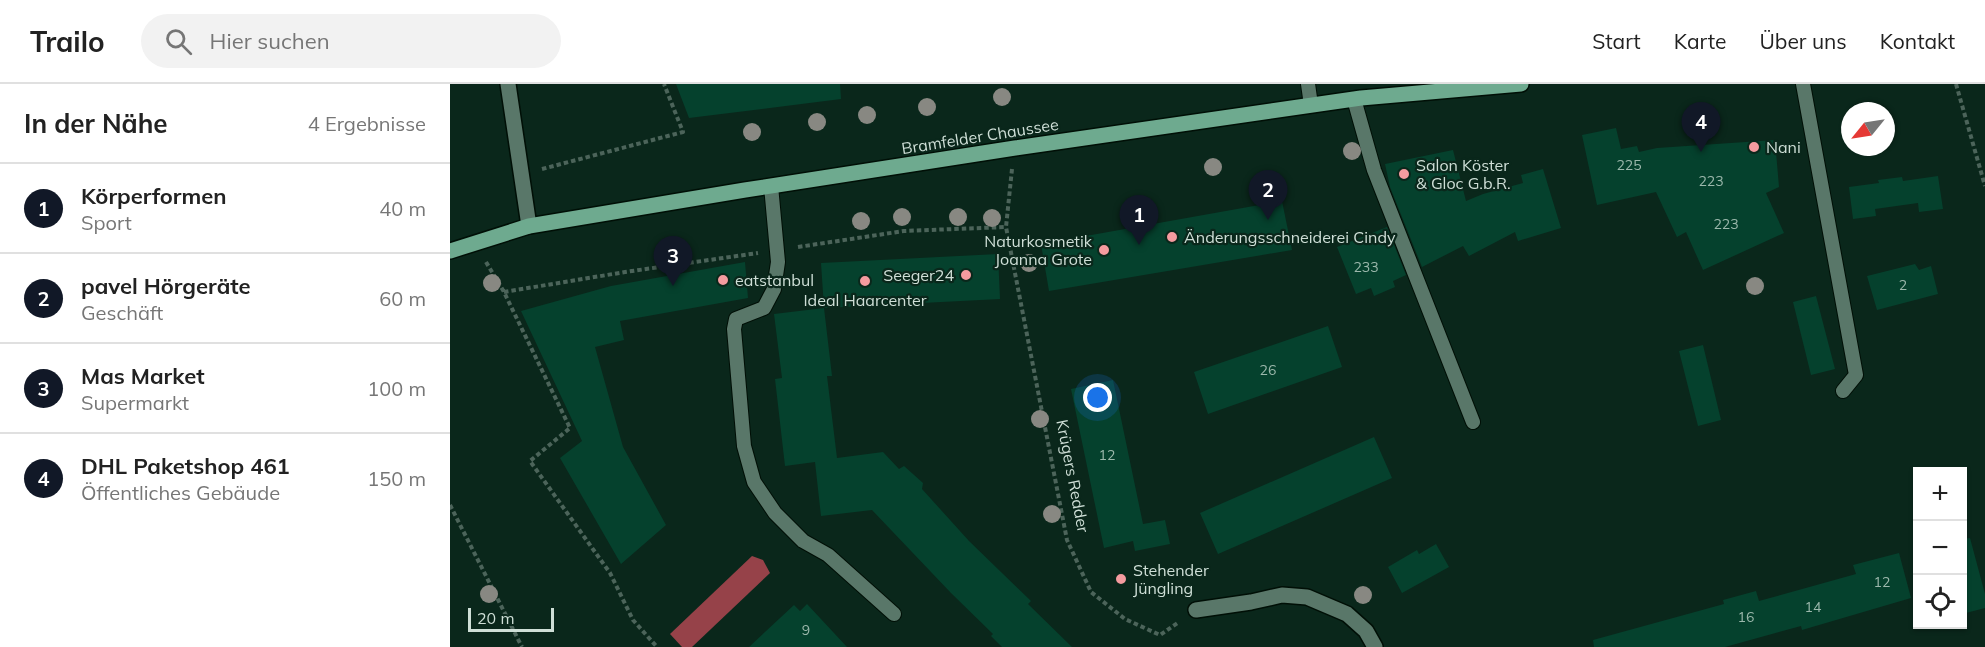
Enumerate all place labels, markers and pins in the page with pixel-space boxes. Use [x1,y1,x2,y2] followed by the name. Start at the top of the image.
[1682,103,1720,152] pin: 4
[1766,137,1801,157] place label: Nani
[1747,140,1761,154] marker: Nani
[1416,155,1511,193] place label: Salon Köster & Gloc G.b.R.
[1397,167,1411,181] marker: Salon Köster & Gloc G.b.R.
[1248,170,1288,220] pin: 2
[1120,196,1158,245] pin: 1
[1184,227,1396,247] place label: Änderungsschneiderei Cindy
[1165,230,1179,244] marker: Änderungsschneiderei Cindy
[984,231,1093,269] place label: Naturkosmetik Joanna Grote
[654,236,692,286] pin: 3
[1097,243,1111,257] marker: Naturkosmetik Joanna Grote
[883,265,954,285] place label: Seeger24
[959,268,973,282] marker: Seeger24
[735,270,814,290] place label: eatstanbul
[716,273,730,287] marker: eatstanbul
[858,274,872,288] marker: Ideal Haarcenter
[803,290,927,310] place label: Ideal Haarcenter
[1133,560,1209,598] place label: Stehender Jüngling
[1114,572,1128,586] marker: Stehender Jüngling

